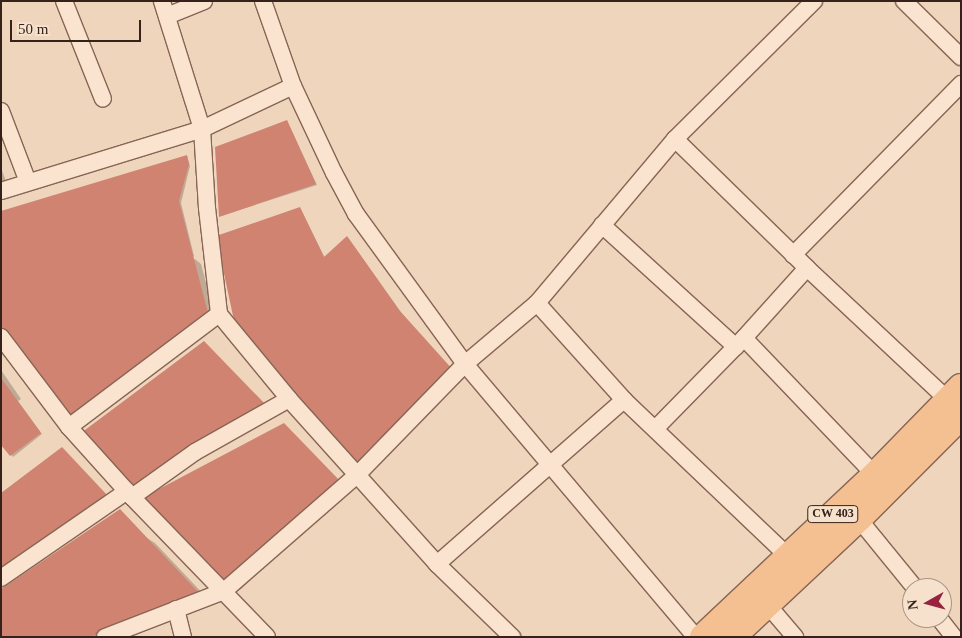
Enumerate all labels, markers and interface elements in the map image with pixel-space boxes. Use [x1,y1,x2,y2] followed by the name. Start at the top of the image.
[12,10,144,42] scale bar
[18,21,48,37] text: 50 m
[807,504,859,524] road number: CW 403
[902,578,952,628] north arrow
[905,599,921,611] text: N

